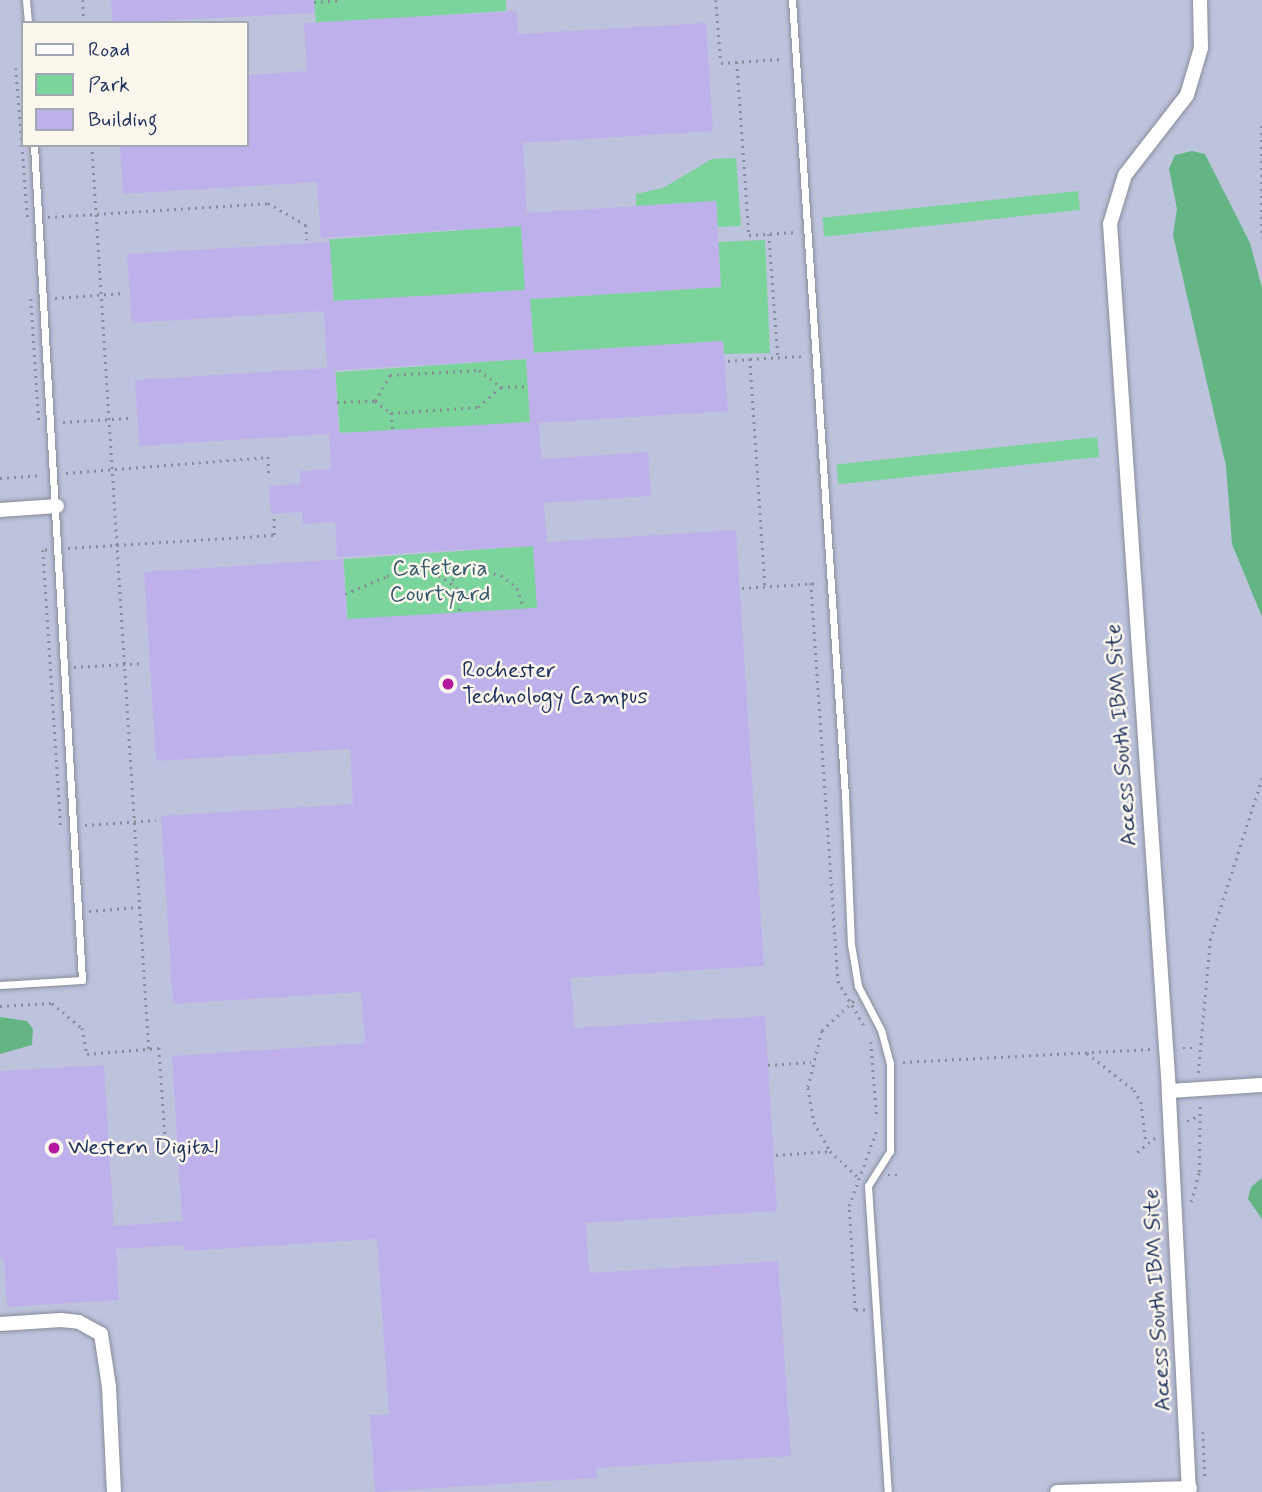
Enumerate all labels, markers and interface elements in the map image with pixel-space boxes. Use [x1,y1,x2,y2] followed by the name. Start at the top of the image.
[21,21,248,147] legend
[88,36,130,64] text: Road
[88,71,130,99] text: Park
[88,106,158,134] text: Building
[390,555,490,609] park label: Cafeteria Courtyard
[1101,625,1143,845] street label: Access South IBM Site
[462,657,648,711] place label: Rochester Technology Campus
[440,676,456,692] marker: Rochester Technology Campus
[68,1134,222,1162] place label: Western Digital
[46,1140,62,1156] marker: Western Digital
[1139,1190,1177,1410] street label: Access South IBM Site

